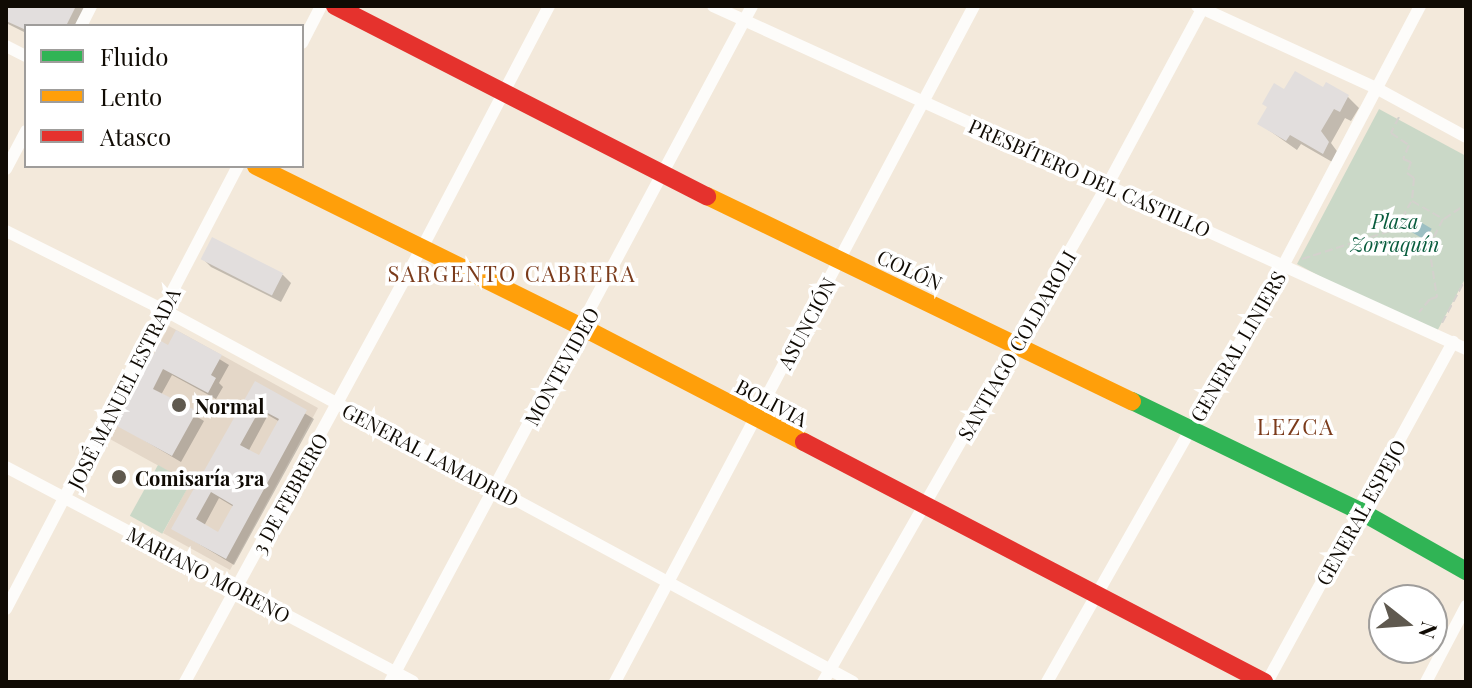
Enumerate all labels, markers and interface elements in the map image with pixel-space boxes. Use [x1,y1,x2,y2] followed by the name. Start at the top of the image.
[24,24,304,168] legend
[100,40,168,72] text: Fluido
[100,80,162,112] text: Lento
[965,113,1215,241] street label: PRESBÍTERO DEL CASTILLO
[100,120,171,152] text: Atasco
[1351,209,1439,256] park label: Plaza Zorraquín
[874,244,946,294] street label: COLÓN
[952,246,1080,444] street label: SANTIAGO COLDAROLI
[387,261,637,287] district label: SARGENTO CABRERA
[1184,266,1290,426] street label: GENERAL LINIERS
[772,273,840,373] street label: ASUNCIÓN
[62,283,184,493] street label: JOSÉ MANUEL ESTRADA
[519,303,603,429] street label: MONTEVIDEO
[732,373,812,431] street label: BOLIVIA
[195,393,264,417] place label: Normal
[170,396,188,414] marker: Normal
[339,397,523,511] street label: GENERAL LAMADRID
[1257,414,1335,440] district label: LEZCA
[246,428,332,558] street label: 3 DE FEBRERO
[1310,435,1410,589] street label: GENERAL ESPEJO
[135,465,265,489] place label: Comisaría 3ra
[110,468,128,486] marker: Comisaría 3ra
[123,521,295,627] street label: MARIANO MORENO
[1368,584,1448,664] north arrow
[1412,618,1446,642] text: N

